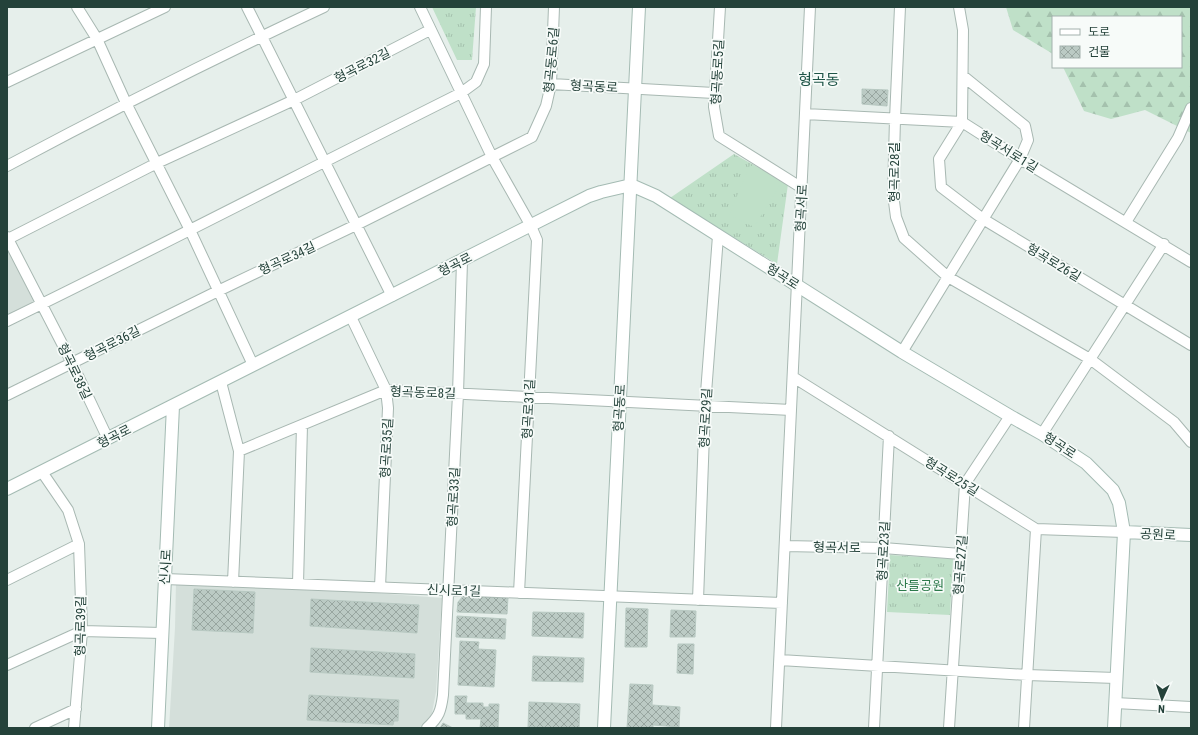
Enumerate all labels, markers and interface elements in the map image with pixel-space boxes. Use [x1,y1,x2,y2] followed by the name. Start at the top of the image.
[1052,16,1182,68] legend
[1088,25,1110,39] text: 도로
[541,26,562,94] street label: 형곡동로6길
[708,39,727,105] street label: 형곡동로5길
[332,45,393,86] street label: 형곡로32길
[1088,45,1110,59] text: 건물
[798,71,840,89] district label: 형곡동
[570,78,618,95] street label: 형곡동로
[977,128,1041,175] street label: 형곡서로1길
[887,142,902,202] street label: 형곡로28길
[793,184,810,232] street label: 형곡서로
[257,239,318,278] street label: 형곡로34길
[1024,240,1084,284] street label: 형곡로26길
[436,250,475,279] street label: 형곡로
[764,261,802,292] street label: 형곡로
[82,323,143,364] street label: 형곡로36길
[55,341,95,402] street label: 형곡로38길
[519,378,538,440] street label: 형곡로31길
[390,384,456,401] street label: 형곡동로8길
[611,384,628,432] street label: 형곡동로
[696,387,715,449] street label: 형곡로29길
[377,417,396,479] street label: 형곡로35길
[95,422,134,451] street label: 형곡로
[1041,429,1079,461] street label: 형곡로
[922,454,981,499] street label: 형곡로25길
[444,466,463,528] street label: 형곡로33길
[874,520,893,582] street label: 형곡로23길
[1140,526,1176,543] street label: 공원로
[951,534,970,596] street label: 형곡로27길
[813,540,861,555] street label: 형곡서로
[157,549,174,585] street label: 신시로
[896,578,944,593] park label: 산들공원
[427,582,481,599] street label: 신시로1길
[72,596,89,656] street label: 형곡로39길
[1142,679,1182,719] north arrow
[1158,702,1165,715] text: N

